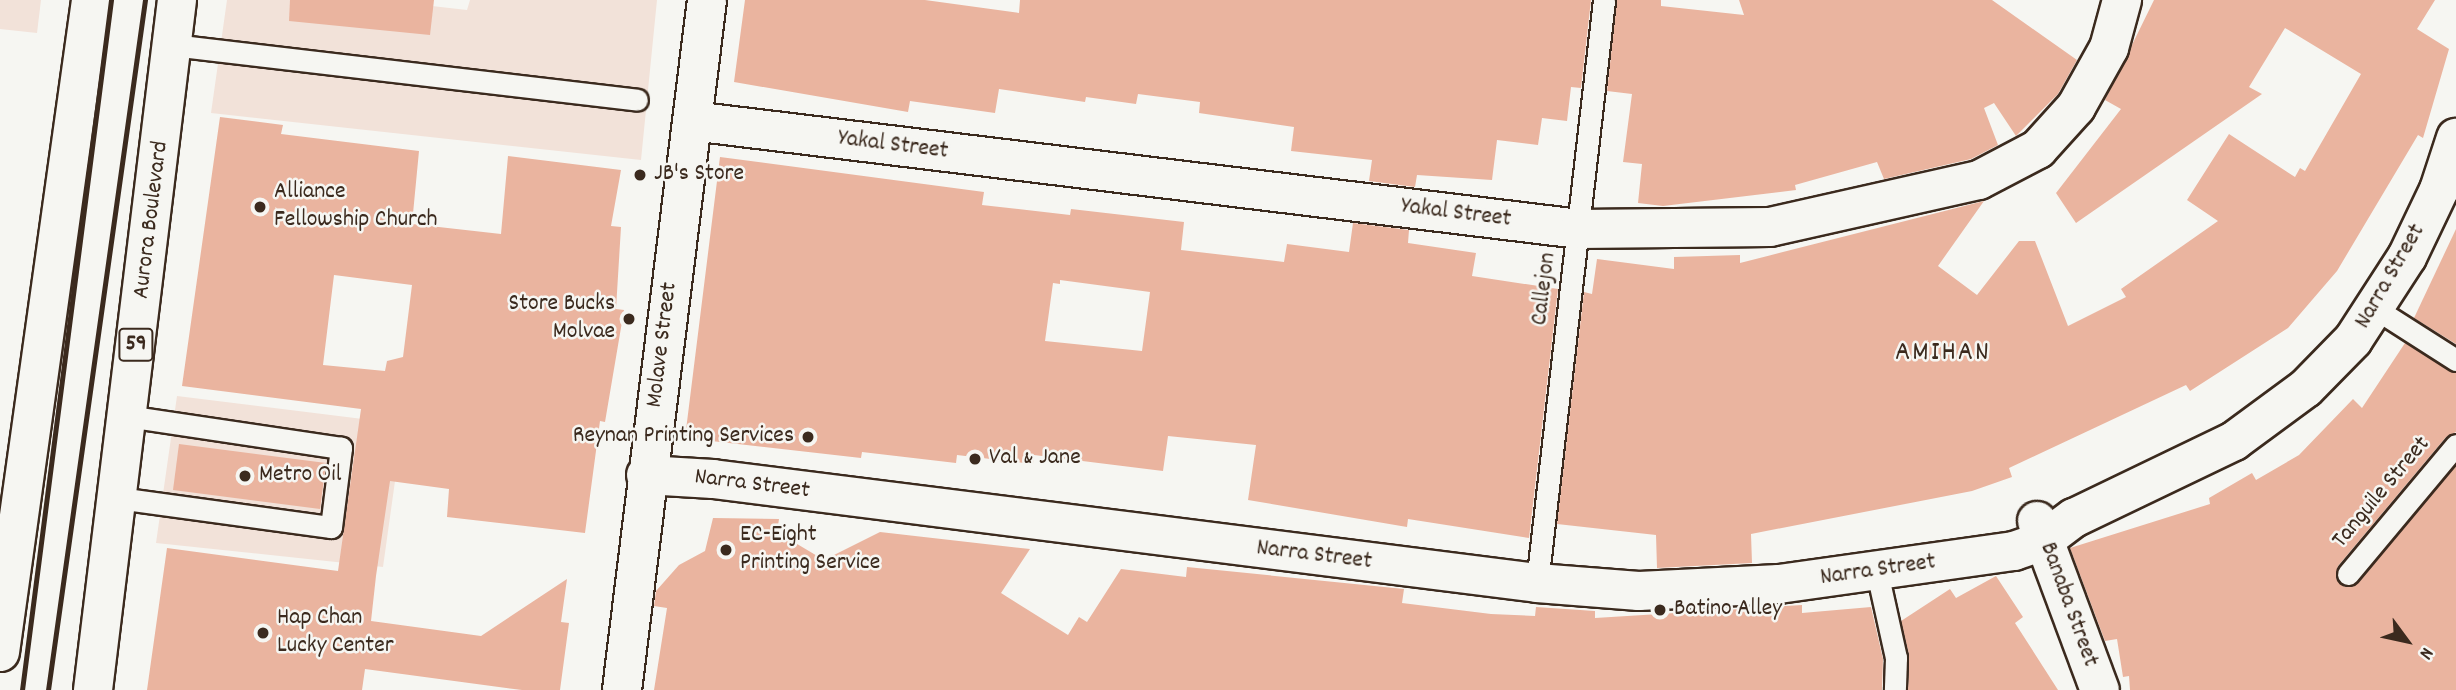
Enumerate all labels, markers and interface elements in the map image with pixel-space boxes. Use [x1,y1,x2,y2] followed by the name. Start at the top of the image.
[836,125,950,167] street label: Yakal Street
[128,139,176,301] street label: Aurora Boulevard
[654,161,744,189] place label: JB's Store
[632,167,648,183] marker: JB's Store
[274,179,438,235] place label: Alliance Fellowship Church
[1399,193,1513,235] street label: Yakal Street
[252,199,268,215] marker: Alliance Fellowship Church
[2350,220,2432,334] street label: Narra Street
[1526,251,1564,327] street label: Callejon
[641,281,685,409] street label: Molave Street
[509,291,615,347] place label: Store Bucks Molvae
[621,311,637,327] marker: Store Bucks Molvae
[117,326,155,364] road number: 59
[1896,337,1990,371] district label: AMIHAN
[573,423,794,451] place label: Reynan Printing Services
[800,429,816,445] marker: Reynan Printing Services
[2327,431,2437,555] street label: Tanguile Street
[989,445,1081,473] place label: Val & Jane
[967,451,983,467] marker: Val & Jane
[259,462,341,490] place label: Metro Oil
[693,464,811,506] street label: Narra Street
[237,468,253,484] marker: Metro Oil
[740,522,880,578] place label: EC-Eight Printing Service
[1255,535,1373,577] street label: Narra Street
[2032,539,2104,671] street label: Banaba Street
[718,542,734,558] marker: EC-Eight Printing Service
[1819,549,1937,593] street label: Narra Street
[1674,596,1782,624] place label: Batino Alley
[1652,602,1668,618] marker: Batino Alley
[277,605,394,661] place label: Hap Chan Lucky Center
[2372,606,2442,676] north arrow
[255,625,271,641] marker: Hap Chan Lucky Center
[2411,641,2439,664] text: N

